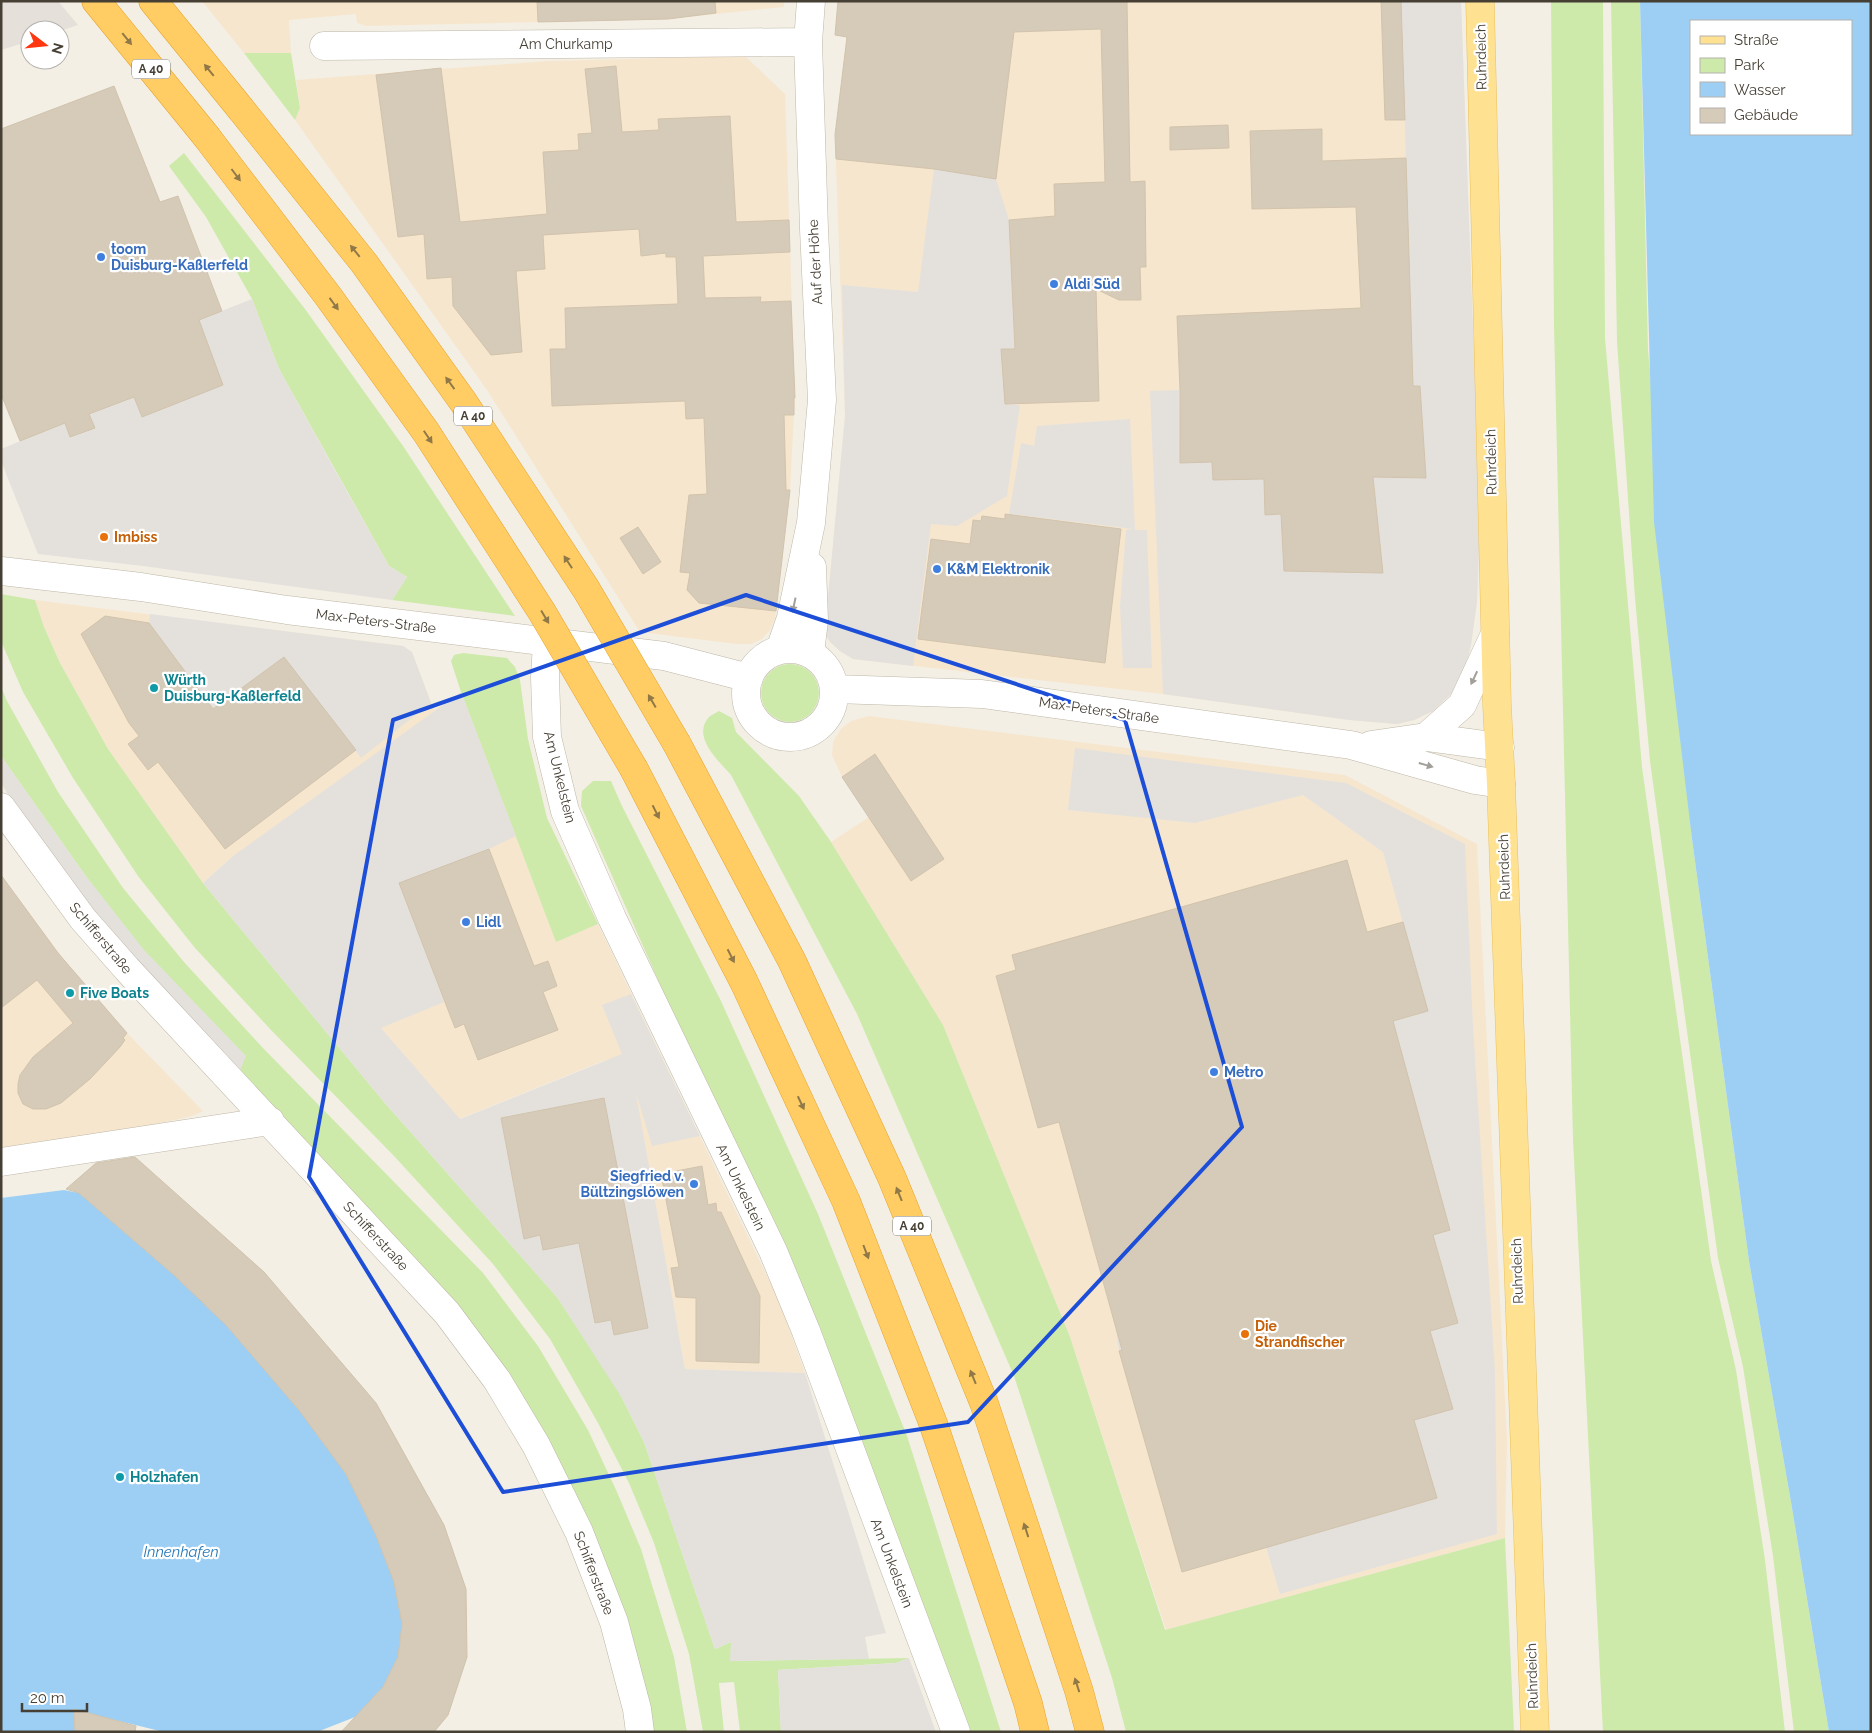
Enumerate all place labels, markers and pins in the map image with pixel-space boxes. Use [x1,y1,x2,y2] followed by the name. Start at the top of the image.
[111,241,248,273] place label: toom Duisburg-Kaßlerfeld
[95,251,107,263] marker: toom Duisburg-Kaßlerfeld
[1064,276,1120,292] place label: Aldi Süd
[1048,278,1060,290] marker: Aldi Süd
[114,529,157,545] place label: Imbiss
[98,531,110,543] marker: Imbiss
[947,561,1050,577] place label: K&M Elektronik
[931,563,943,575] marker: K&M Elektronik
[164,672,301,704] place label: Würth Duisburg-Kaßlerfeld
[148,682,160,694] marker: Würth Duisburg-Kaßlerfeld
[476,914,502,930] place label: Lidl
[460,916,472,928] marker: Lidl
[80,985,149,1001] place label: Five Boats
[64,987,76,999] marker: Five Boats
[1224,1064,1264,1080] place label: Metro
[1208,1066,1220,1078] marker: Metro
[580,1168,684,1200] place label: Siegfried v. Bültzingslöwen
[688,1178,700,1190] marker: Siegfried v. Bültzingslöwen
[1255,1318,1345,1350] place label: Die Strandfischer
[1239,1328,1251,1340] marker: Die Strandfischer
[130,1469,199,1485] place label: Holzhafen
[114,1471,126,1483] marker: Holzhafen

